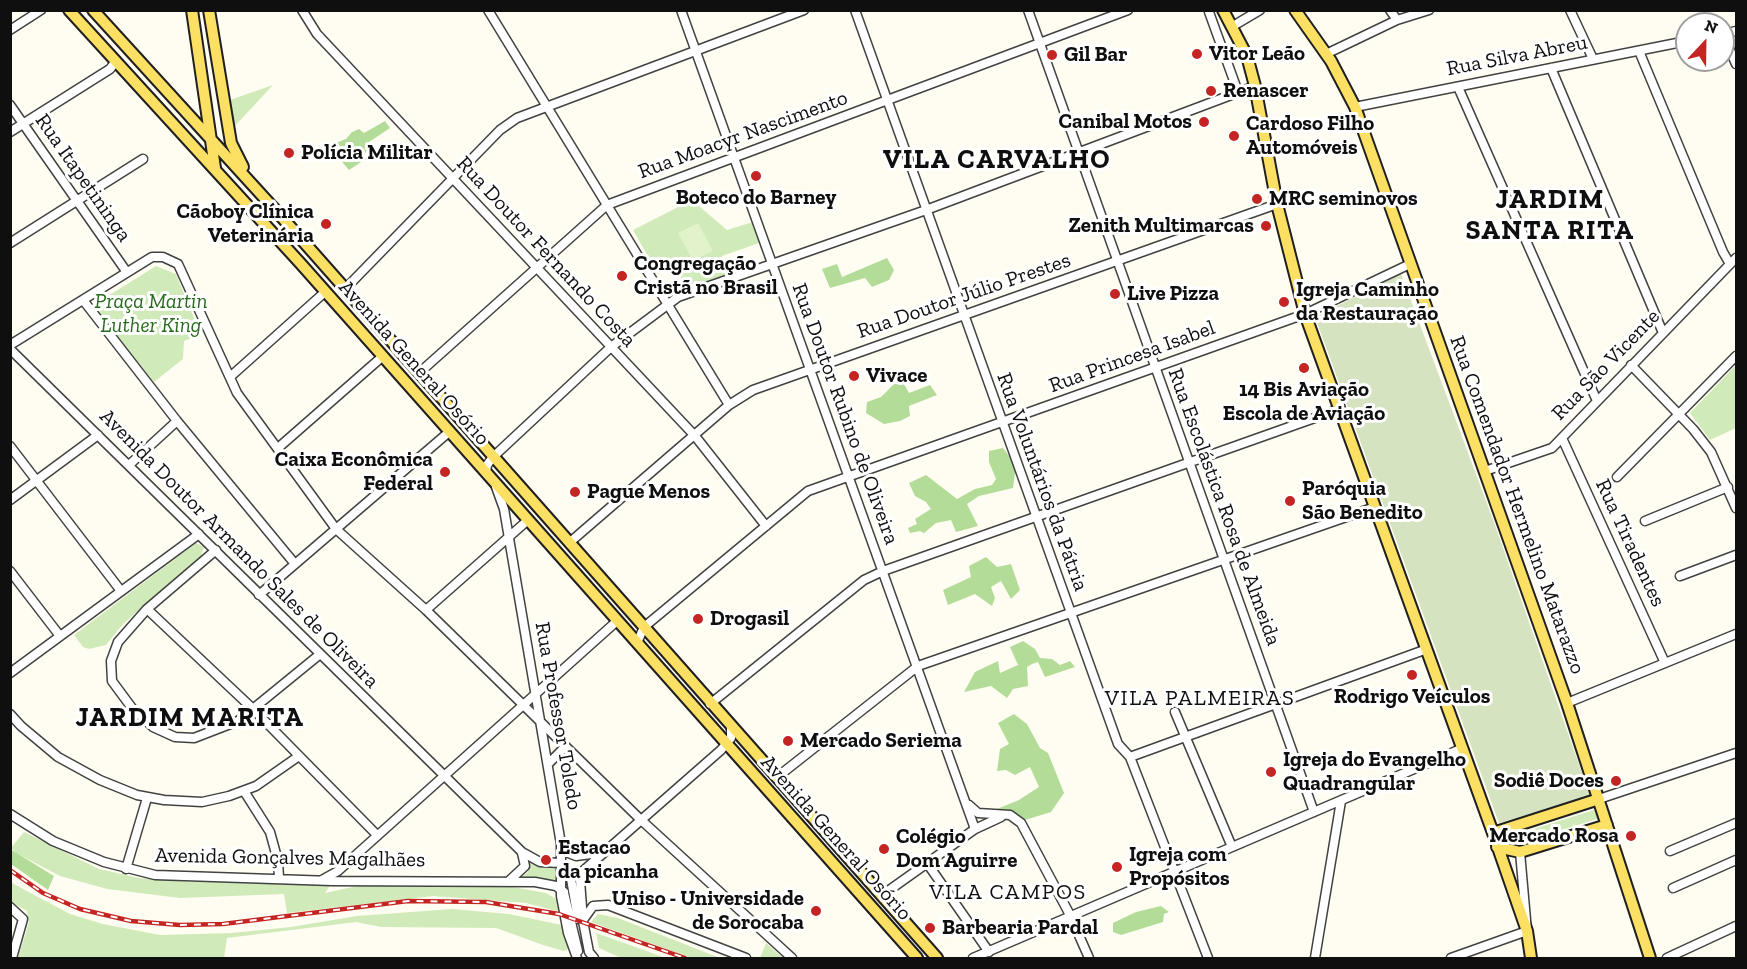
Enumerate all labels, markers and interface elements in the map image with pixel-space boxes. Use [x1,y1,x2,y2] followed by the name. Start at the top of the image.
[1675,12,1735,72] north arrow
[1702,16,1720,38] text: N
[1444,30,1590,82] street label: Rua Silva Abreu
[1209,41,1305,67] place label: Vitor Leão
[1064,42,1127,68] place label: Gil Bar
[1190,47,1204,61] marker: Vitor Leão
[1045,48,1059,62] marker: Gil Bar
[1223,78,1308,104] place label: Renascer
[1204,84,1218,98] marker: Renascer
[635,85,851,185] street label: Rua Moacyr Nascimento
[29,109,137,247] street label: Rua Itapetininga
[1059,109,1192,135] place label: Canibal Motos
[1246,111,1374,161] place label: Cardoso Filho Automóveis
[1197,115,1211,129] marker: Canibal Motos
[1227,129,1241,143] marker: Cardoso Filho Automóveis
[301,140,433,166] place label: Polícia Militar
[883,144,1111,176] district label: VILA CARVALHO
[282,146,296,160] marker: Polícia Militar
[451,151,641,353] street label: Rua Doutor Fernando Costa
[749,169,763,183] marker: Boteco do Barney
[1465,184,1635,247] district label: JARDIM SANTA RITA
[676,185,836,211] place label: Boteco do Barney
[1269,186,1418,212] place label: MRC seminovos
[1250,192,1264,206] marker: MRC seminovos
[176,199,314,249] place label: Cãoboy Clínica Veterinária
[1069,213,1254,239] place label: Zenith Multimarcas
[319,217,333,231] marker: Cãoboy Clínica Veterinária
[1259,219,1273,233] marker: Zenith Multimarcas
[854,248,1074,344] street label: Rua Doutor Júlio Prestes
[634,251,778,301] place label: Congregação Cristã no Brasil
[615,269,629,283] marker: Congregação Cristã no Brasil
[333,275,495,451] street label: Avenida General Osório
[1296,277,1439,327] place label: Igreja Caminho da Restauração
[786,280,904,548] street label: Rua Doutor Rubino de Oliveira
[1127,281,1219,307] place label: Live Pizza
[1108,287,1122,301] marker: Live Pizza
[95,289,207,339] park label: Praça Martin Luther King
[1277,295,1291,309] marker: Igreja Caminho da Restauração
[1547,304,1665,426] street label: Rua São Vicente
[1046,315,1218,399] street label: Rua Princesa Isabel
[1444,332,1590,678] street label: Rua Comendador Hermelino Matarazzo
[1297,361,1311,375] marker: 14 Bis Aviação Escola de Aviação
[866,363,927,389] place label: Vivace
[1162,365,1286,649] street label: Rua Escolástica Rosa de Almeida
[847,369,861,383] marker: Vivace
[991,369,1093,595] street label: Rua Voluntários da Pátria
[1223,377,1385,427] place label: 14 Bis Aviação Escola de Aviação
[94,404,384,694] street label: Avenida Doutor Armando Sales de Oliveira
[275,447,433,497] place label: Caixa Econômica Federal
[438,465,452,479] marker: Caixa Econômica Federal
[1589,475,1671,611] street label: Rua Tiradentes
[1302,476,1423,526] place label: Paróquia São Benedito
[587,479,710,505] place label: Pague Menos
[568,485,582,499] marker: Pague Menos
[1283,494,1297,508] marker: Paróquia São Benedito
[710,606,789,632] place label: Drogasil
[691,612,705,626] marker: Drogasil
[529,620,587,812] street label: Rua Professor Toledo
[1405,668,1419,682] marker: Rodrigo Veículos
[1334,684,1490,710] place label: Rodrigo Veículos
[1105,686,1295,712] district label: VILA PALMEIRAS
[76,702,304,734] district label: JARDIM MARITA
[800,728,962,754] place label: Mercado Seriema
[781,734,795,748] marker: Mercado Seriema
[1283,747,1466,797] place label: Igreja do Evangelho Quadrangular
[755,750,917,926] street label: Avenida General Osório
[1264,765,1278,779] marker: Igreja do Evangelho Quadrangular
[1494,768,1604,794] place label: Sodiê Doces
[1609,774,1623,788] marker: Sodiê Doces
[1489,823,1619,849] place label: Mercado Rosa
[896,824,1017,874] place label: Colégio Dom Aguirre
[1624,829,1638,843] marker: Mercado Rosa
[558,835,659,885] place label: Estacao da picanha
[877,842,891,856] marker: Colégio Dom Aguirre
[1129,842,1230,892] place label: Igreja com Propósitos
[155,843,425,873] street label: Avenida Gonçalves Magalhães
[539,853,553,867] marker: Estacao da picanha
[1110,860,1124,874] marker: Igreja com Propósitos
[929,880,1087,906] district label: VILA CAMPOS
[612,886,804,936] place label: Uniso - Universidade de Sorocaba
[809,904,823,918] marker: Uniso - Universidade de Sorocaba
[942,915,1098,941] place label: Barbearia Pardal
[923,921,937,935] marker: Barbearia Pardal

